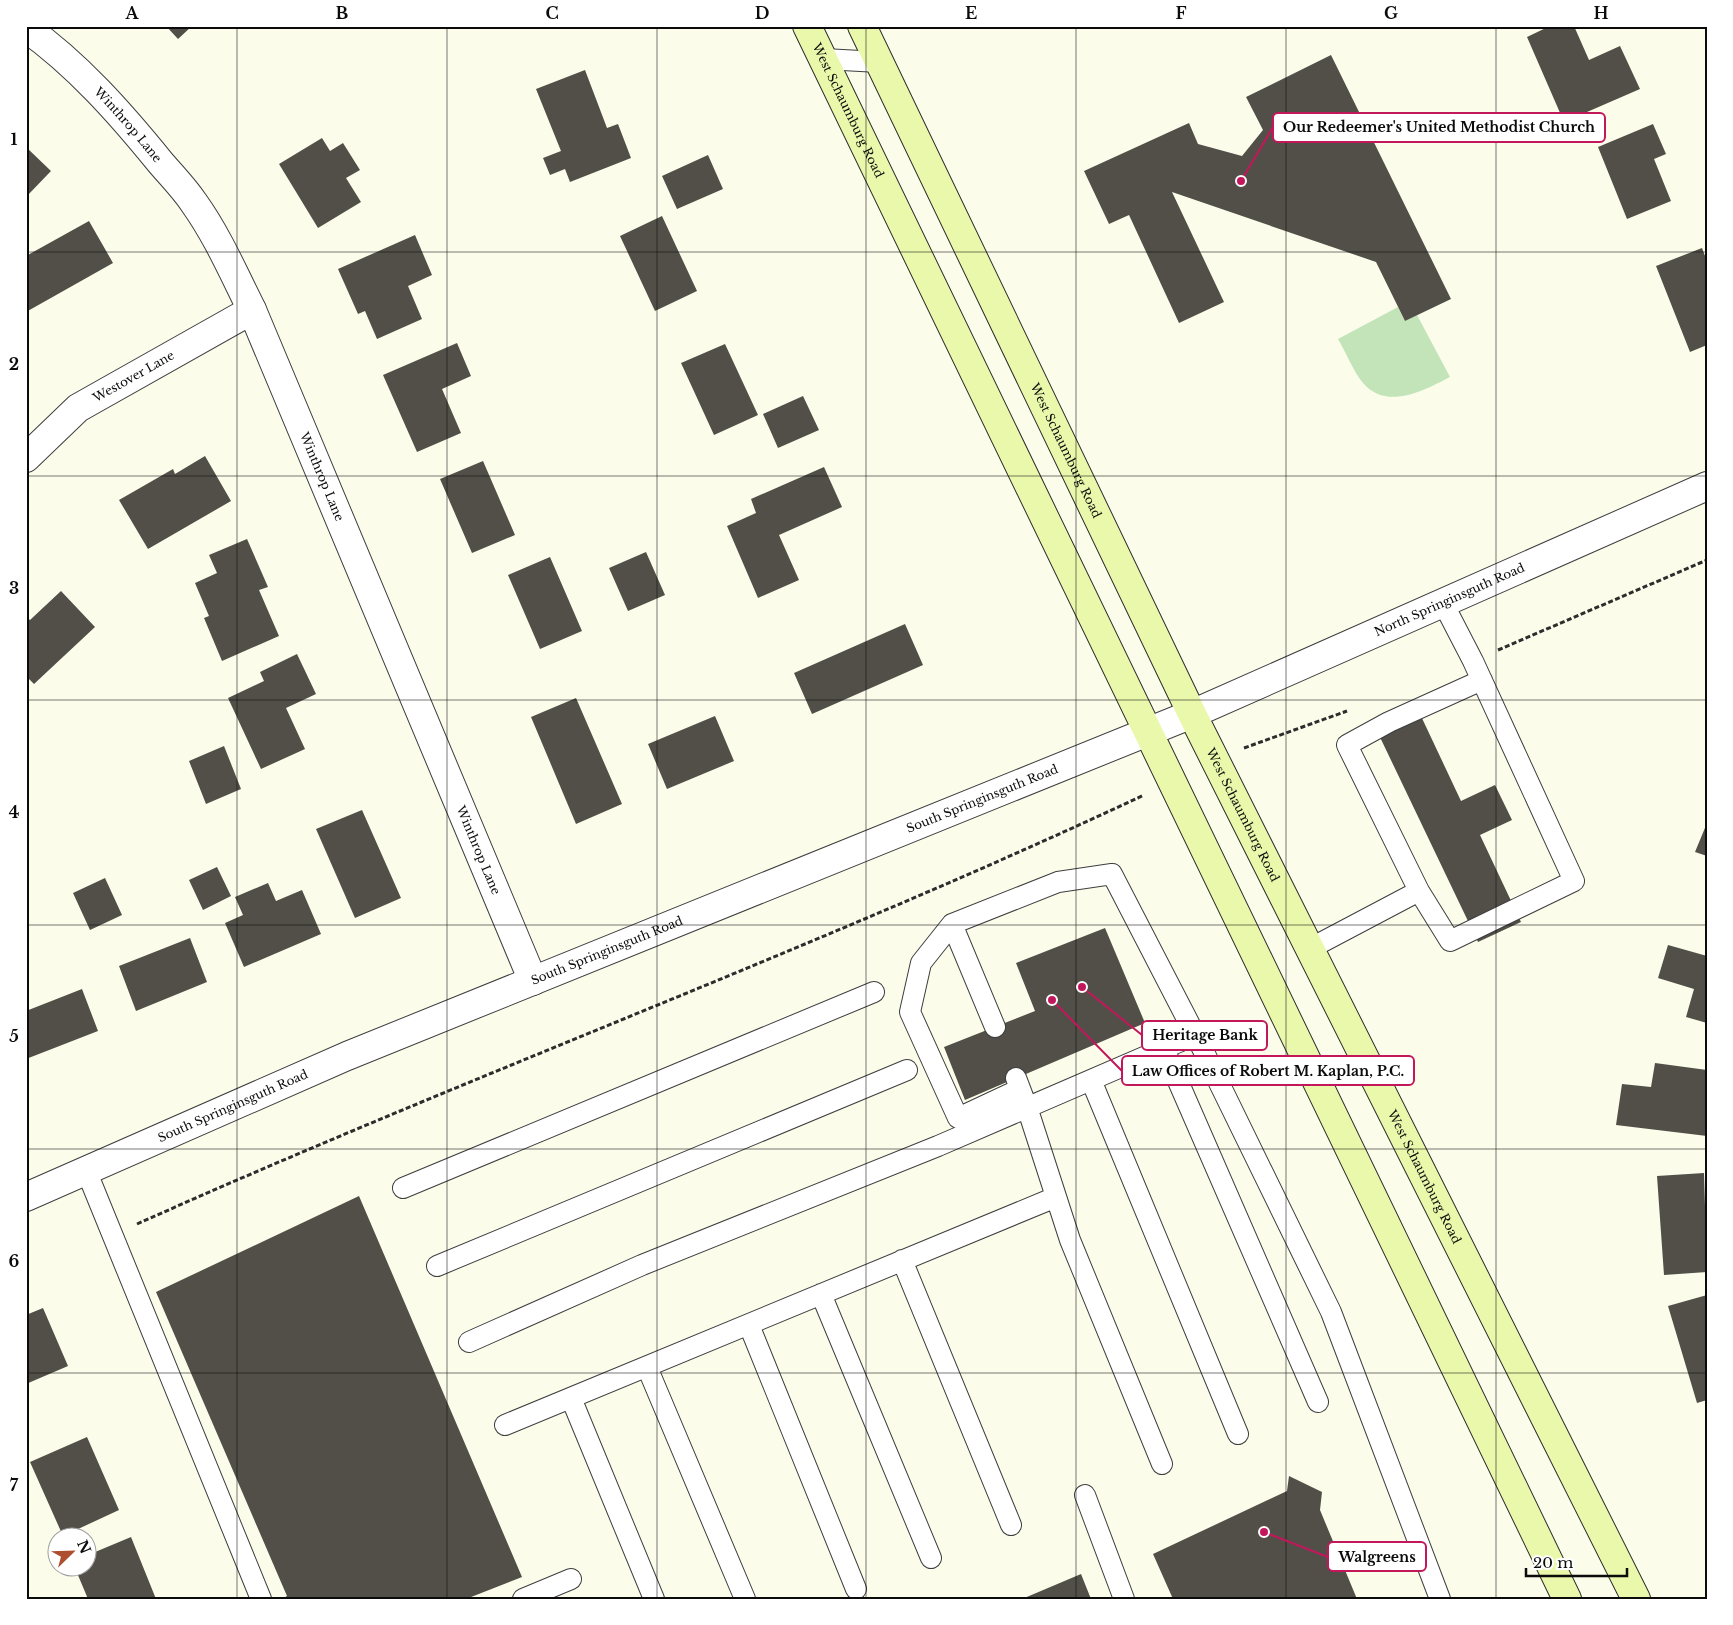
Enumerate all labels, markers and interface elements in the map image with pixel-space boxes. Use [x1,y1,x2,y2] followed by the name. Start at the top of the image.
[125,3,140,23] text: A
[336,3,349,23] text: B
[545,3,559,23] text: C
[755,3,769,23] text: D
[965,3,977,23] text: E
[1175,3,1187,23] text: F
[1384,3,1398,23] text: G
[1593,3,1609,23] text: H
[809,40,887,180] street label: West Schaumburg Road
[91,83,165,165] street label: Winthrop Lane
[1273,113,1605,142] callout: Our Redeemer's United Methodist Church
[1283,118,1595,136] text: Our Redeemer's United Methodist Church
[11,129,18,149] text: 1
[89,347,177,406] street label: Westover Lane
[9,354,19,374] text: 2
[1027,380,1105,520] street label: West Schaumburg Road
[297,429,348,523] street label: Winthrop Lane
[1372,560,1527,639] street label: North Springinsguth Road
[9,578,19,598] text: 3
[1203,744,1283,884] street label: West Schaumburg Road
[904,761,1060,836] street label: South Springinsguth Road
[9,802,19,822] text: 4
[453,803,504,897] street label: Winthrop Lane
[529,913,685,988] street label: South Springinsguth Road
[1142,1021,1267,1050] callout: Heritage Bank
[9,1026,19,1046] text: 5
[1152,1026,1258,1044] text: Heritage Bank
[1122,1056,1414,1085] callout: Law Offices of Robert M. Kaplan, P.C.
[1132,1062,1404,1080] text: Law Offices of Robert M. Kaplan, P.C.
[155,1066,310,1145] street label: South Springinsguth Road
[1384,1106,1465,1246] street label: West Schaumburg Road
[9,1251,20,1271] text: 6
[10,1475,19,1495] text: 7
[48,1528,98,1578] north arrow
[73,1537,95,1556] text: N
[1328,1542,1426,1571] callout: Walgreens
[1526,1545,1627,1577] scale bar
[1337,1548,1416,1566] text: Walgreens
[1533,1553,1573,1572] text: 20 m

